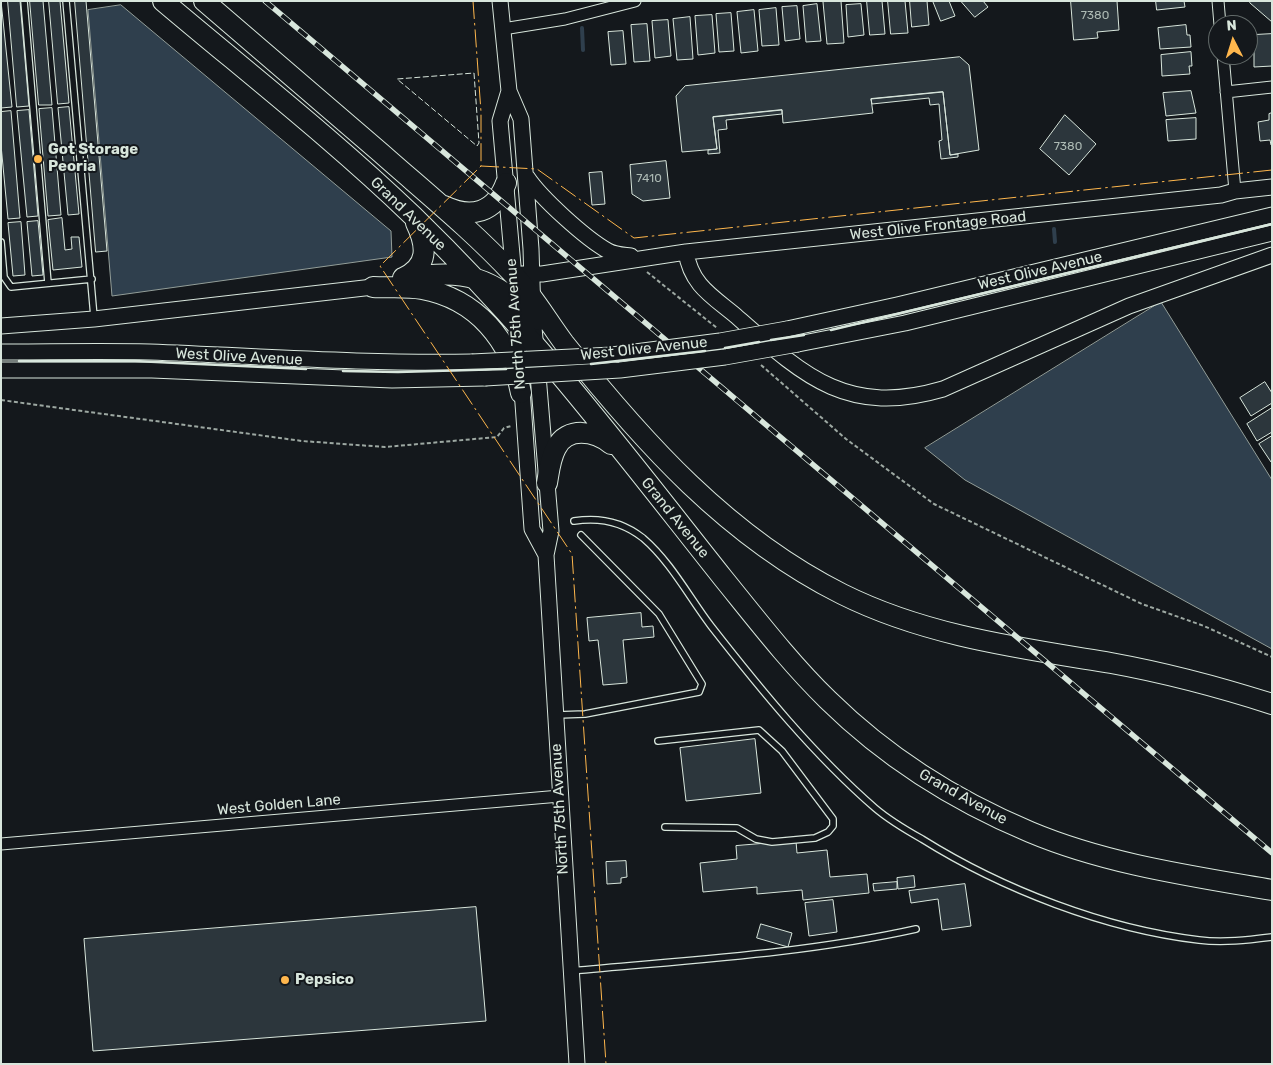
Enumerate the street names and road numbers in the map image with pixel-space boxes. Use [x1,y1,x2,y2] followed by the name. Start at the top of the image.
[366,173,450,255] street label: Grand Avenue
[849,208,1027,244] street label: West Olive Frontage Road
[976,248,1104,294] street label: West Olive Avenue
[502,258,530,390] street label: North 75th Avenue
[580,333,708,365] street label: West Olive Avenue
[175,345,303,369] street label: West Olive Avenue
[637,474,713,562] street label: Grand Avenue
[548,743,572,875] street label: North 75th Avenue
[916,765,1010,829] street label: Grand Avenue
[216,791,342,819] street label: West Golden Lane

